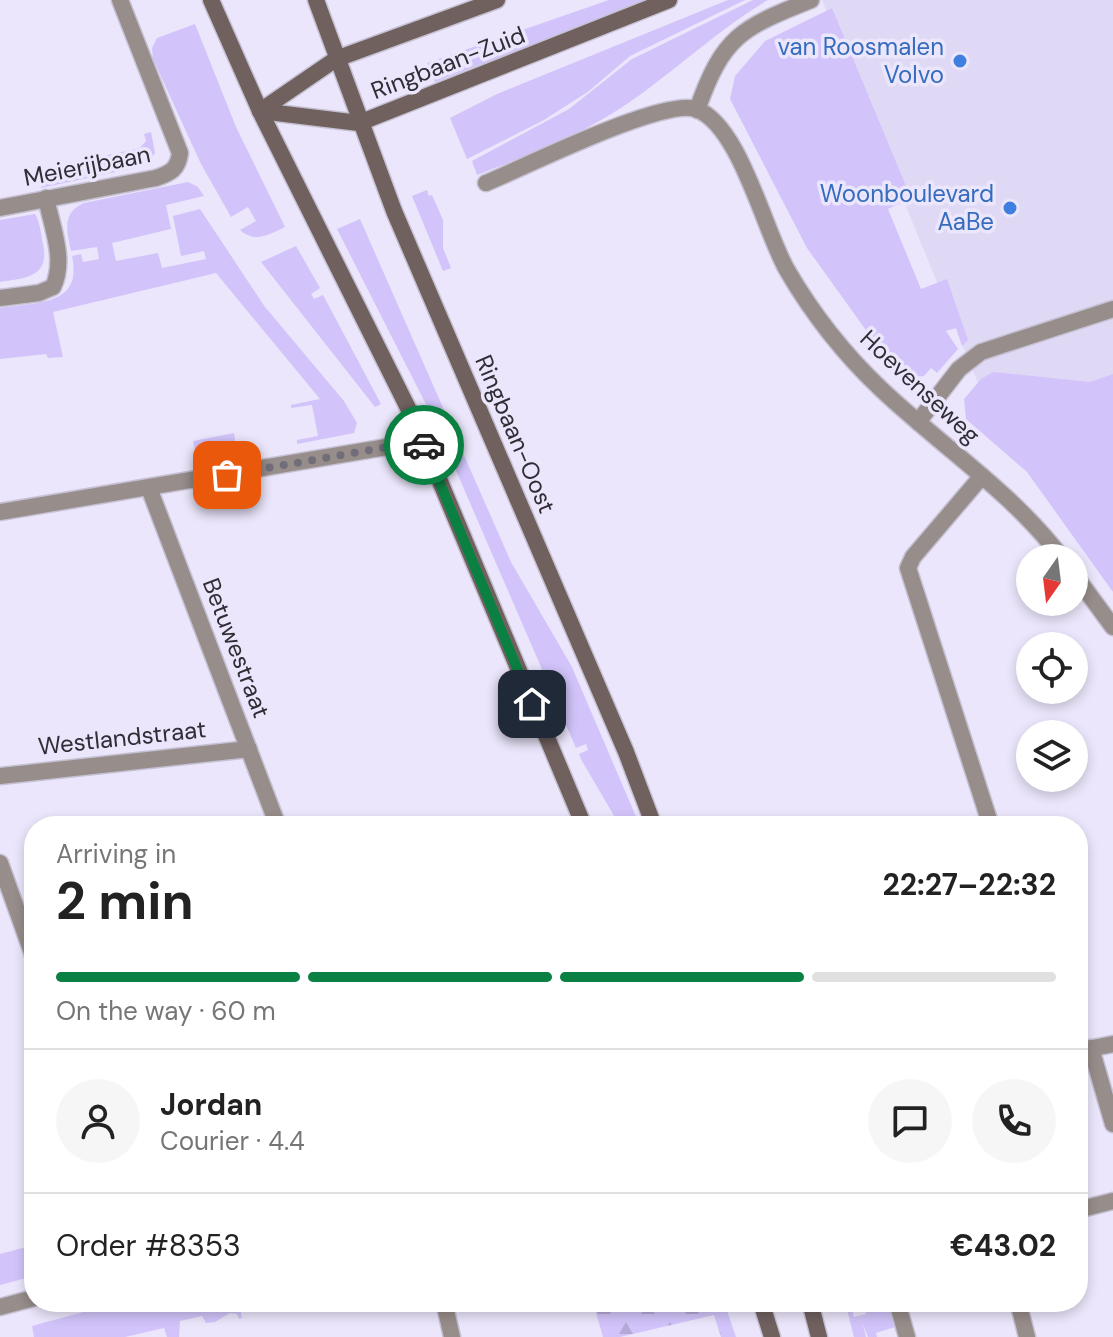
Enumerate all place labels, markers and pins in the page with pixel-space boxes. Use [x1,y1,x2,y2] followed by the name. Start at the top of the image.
[777,31,944,90] place label: van Roosmalen Volvo
[951,52,969,70] marker: van Roosmalen Volvo
[820,178,994,237] place label: Woonboulevard AaBe
[1001,199,1019,217] marker: Woonboulevard AaBe
[193,441,261,509] pin
[498,670,566,738] pin

